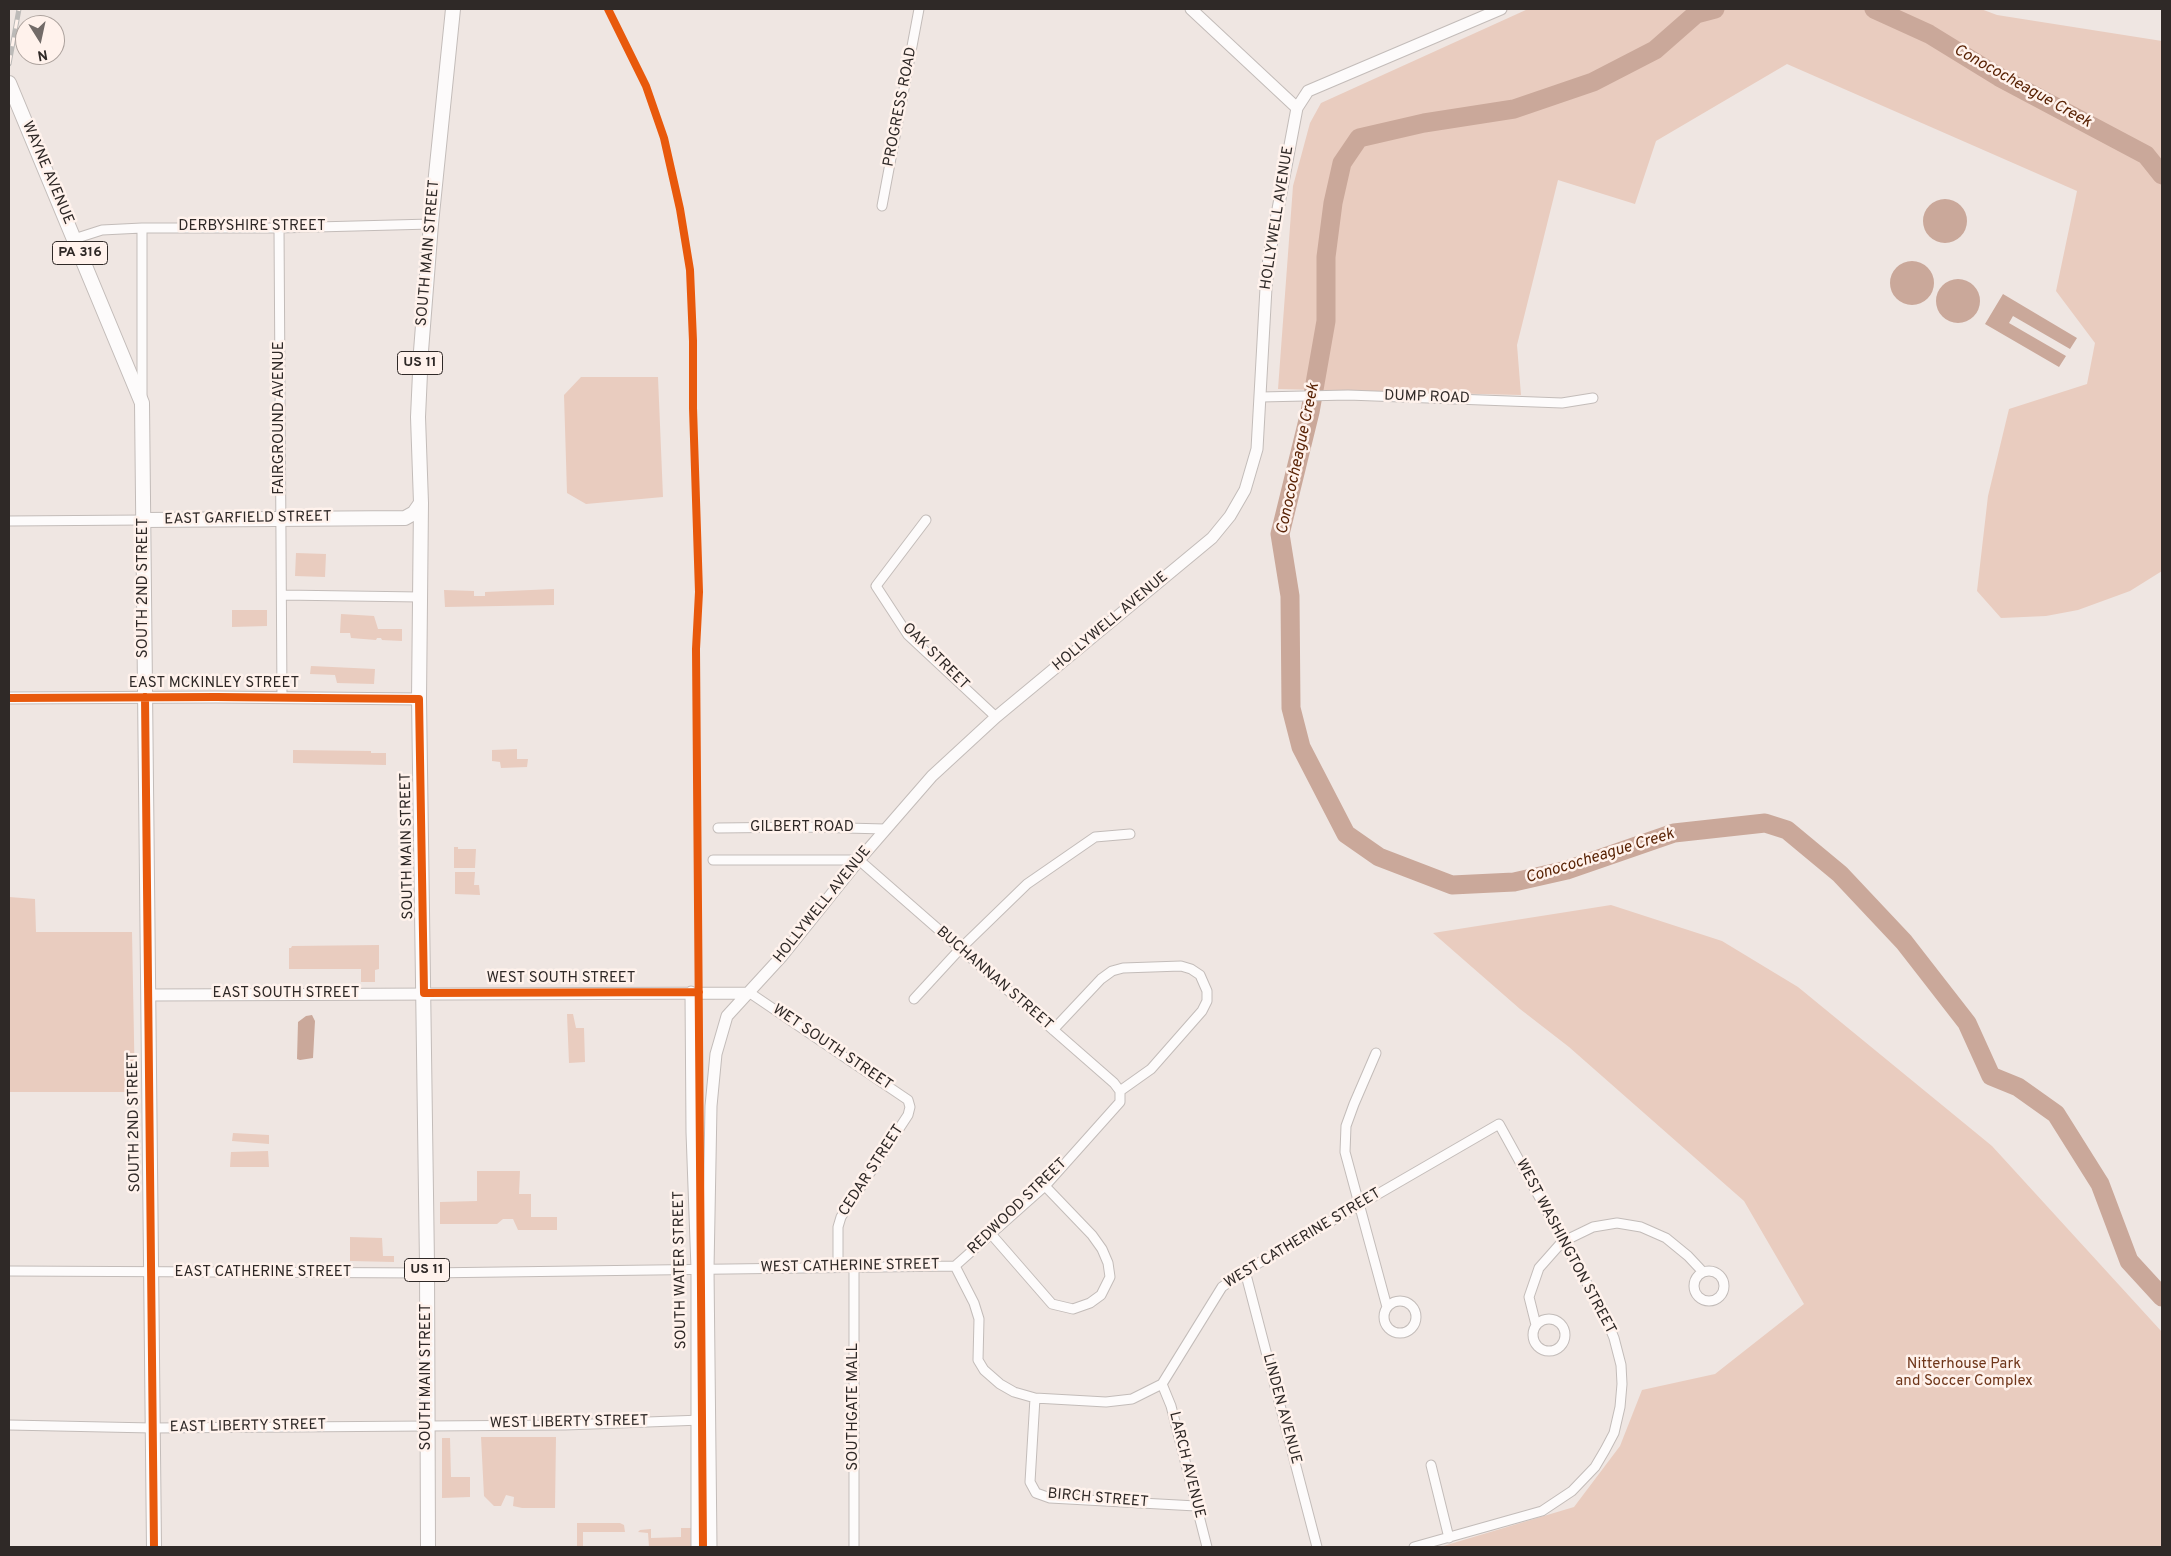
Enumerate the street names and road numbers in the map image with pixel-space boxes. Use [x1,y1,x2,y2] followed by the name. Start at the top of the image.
[881,46,921,168] street label: PROGRESS ROAD
[17,119,77,227] street label: WAYNE AVENUE
[1258,145,1298,291] street label: HOLLYWELL AVENUE
[414,179,444,327] street label: SOUTH MAIN STREET
[178,218,326,236] street label: DERBYSHIRE STREET
[52,242,108,264] road number: PA 316
[271,341,289,495] street label: FAIRGROUND AVENUE
[398,352,442,374] road number: US 11
[1384,388,1470,408] street label: DUMP ROAD
[164,509,332,529] street label: EAST GARFIELD STREET
[135,518,153,658] street label: SOUTH 2ND STREET
[1050,568,1172,676] street label: HOLLYWELL AVENUE
[898,620,972,694] street label: OAK STREET
[129,675,299,693] street label: EAST MCKINLEY STREET
[398,772,418,920] street label: SOUTH MAIN STREET
[750,819,854,837] street label: GILBERT ROAD
[770,843,876,967] street label: HOLLYWELL AVENUE
[932,923,1056,1035] street label: BUCHANNAN STREET
[486,970,636,988] street label: WEST SOUTH STREET
[213,985,359,1003] street label: EAST SOUTH STREET
[769,1001,895,1095] street label: WET SOUTH STREET
[125,1052,145,1192] street label: SOUTH 2ND STREET
[836,1122,908,1220] street label: CEDAR STREET
[965,1155,1071,1259] street label: REDWOOD STREET
[1511,1156,1619,1338] street label: WEST WASHINGTON STREET
[1222,1185,1384,1293] street label: WEST CATHERINE STREET
[671,1191,691,1349] street label: SOUTH WATER STREET
[760,1256,940,1278] street label: WEST CATHERINE STREET
[404,1258,450,1282] road number: US 11
[175,1264,351,1282] street label: EAST CATHERINE STREET
[418,1304,436,1450] street label: SOUTH MAIN STREET
[845,1343,863,1471] street label: SOUTHGATE MALL
[1258,1352,1304,1466] street label: LINDEN AVENUE
[1164,1410,1208,1520] street label: LARCH AVENUE
[489,1413,649,1433] street label: WEST LIBERTY STREET
[170,1417,326,1437] street label: EAST LIBERTY STREET
[1047,1486,1149,1512] street label: BIRCH STREET

